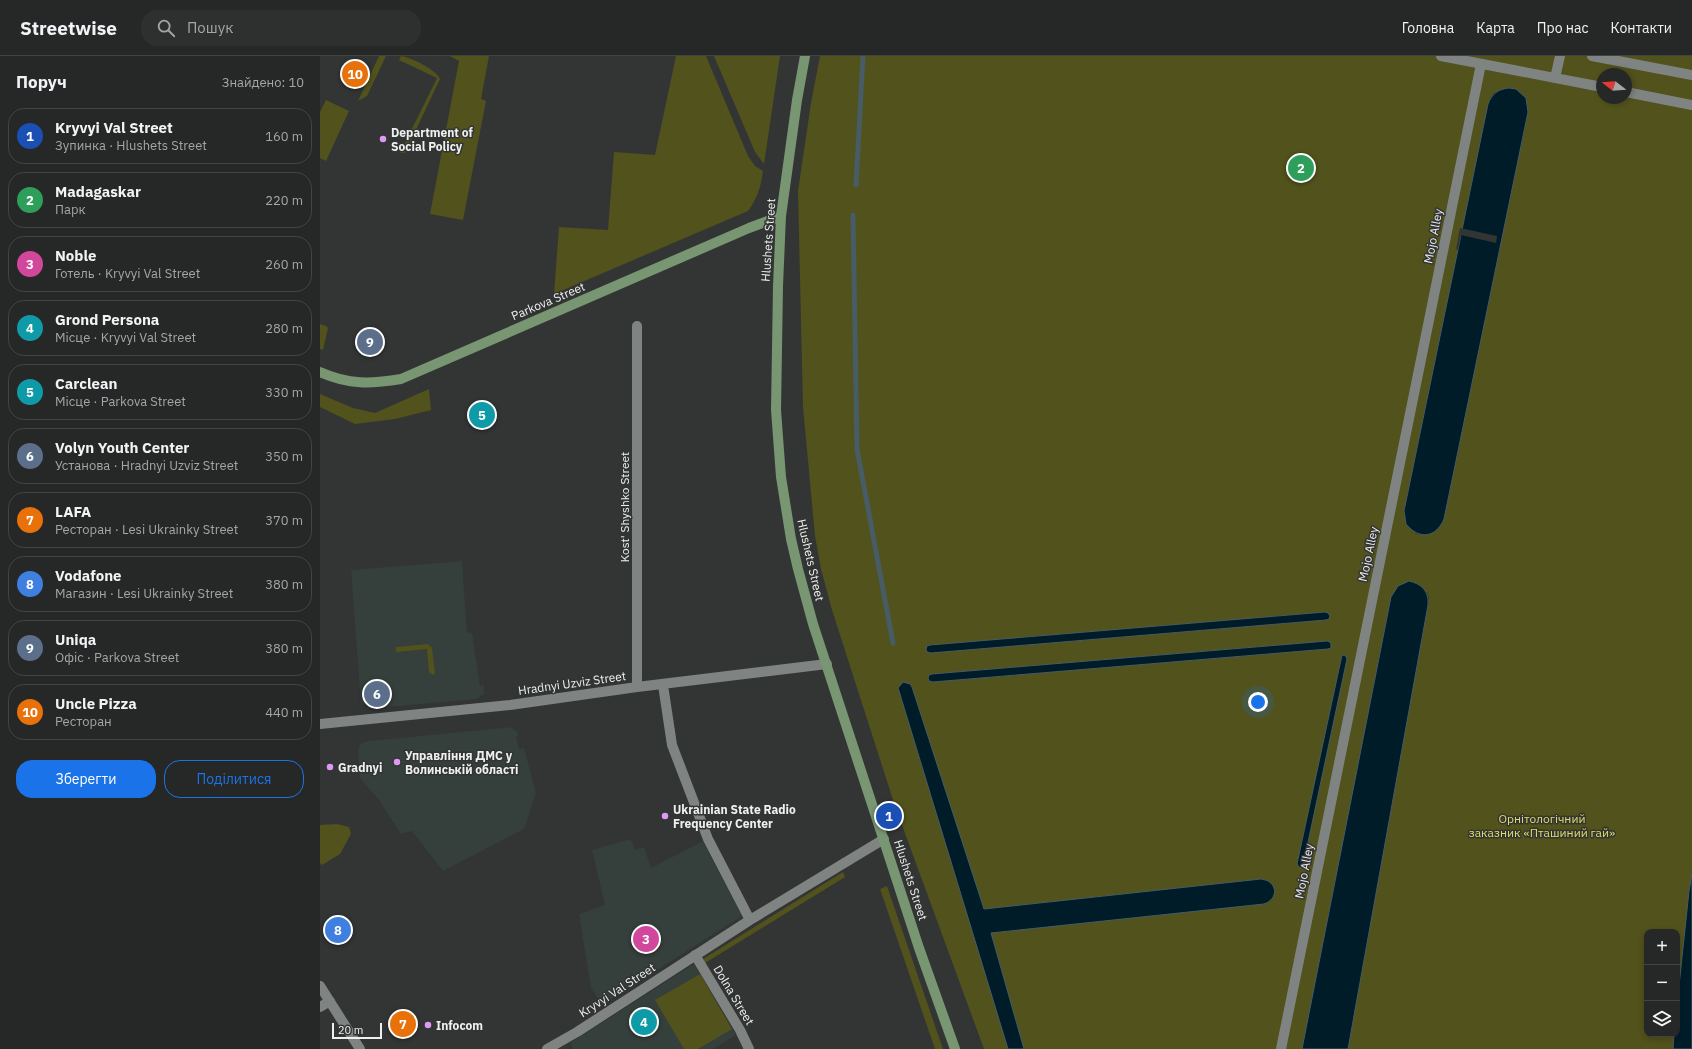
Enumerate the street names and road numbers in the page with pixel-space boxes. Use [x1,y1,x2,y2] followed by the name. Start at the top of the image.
[758,198,778,282] street label: Hlushets Street
[1420,207,1446,265] street label: Mojo Alley
[509,279,587,323] street label: Parkova Street
[617,452,632,562] street label: Kost' Shyshko Street
[794,518,828,602] street label: Hlushets Street
[1355,525,1381,583] street label: Mojo Alley
[517,668,627,698] street label: Hradnyi Uzviz Street
[891,838,931,922] street label: Hlushets Street
[1291,842,1317,900] street label: Mojo Alley
[576,960,658,1020] street label: Kryvyi Val Street
[710,962,758,1028] street label: Dolna Street

